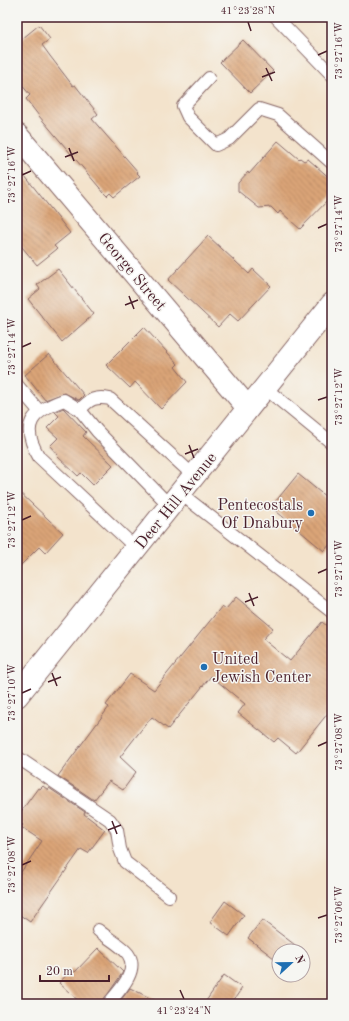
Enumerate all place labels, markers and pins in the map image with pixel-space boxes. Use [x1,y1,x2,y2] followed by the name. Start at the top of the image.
[217,498,304,532] place label: Pentecostals Of Dnabury
[306,508,316,518] marker: Pentecostals Of Dnabury
[212,652,312,686] place label: United Jewish Center
[199,662,209,672] marker: United Jewish Center

